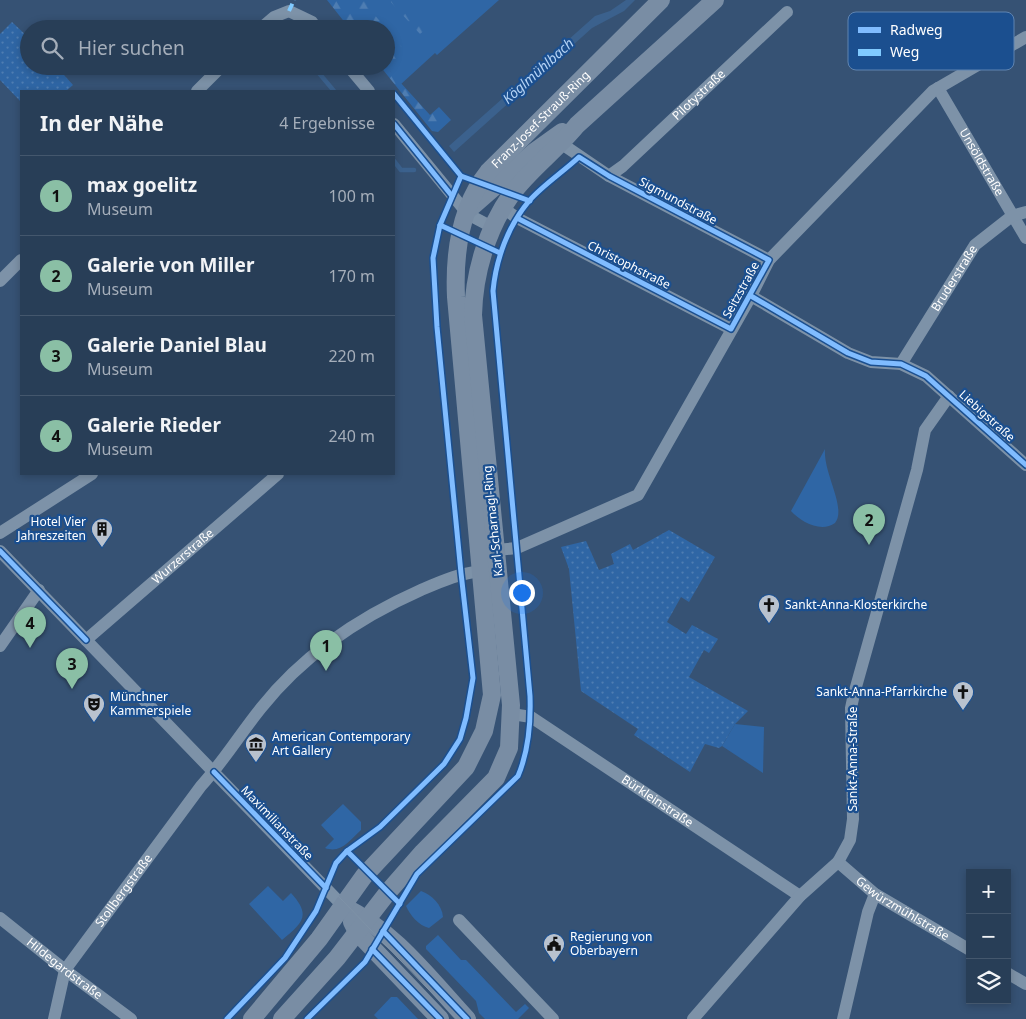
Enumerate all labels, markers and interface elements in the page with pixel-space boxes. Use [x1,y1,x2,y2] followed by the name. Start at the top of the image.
[848,12,1014,70] legend
[20,20,395,75] search box
[890,20,943,39] text: Radweg
[498,33,577,108] water label: Köglmühlbach
[38,34,66,62] icon: search
[78,35,185,61] text: Hier suchen
[890,42,919,61] text: Weg
[668,65,729,124] street label: Pilotystraße
[487,67,593,172] street label: Franz-Josef-Strauß-Ring
[40,109,164,137] text: In der Nähe
[279,112,375,134] text: 4 Ergebnisse
[955,125,1009,199] street label: Unsöldstraße
[87,172,197,198] text: max goelitz
[636,173,721,228] street label: Sigmundstraße
[51,185,61,207] text: 1
[328,185,375,207] text: 100 m
[87,198,153,220] text: Museum
[585,236,674,293] street label: Christophstraße
[927,241,981,314] street label: Bruderstraße
[87,252,254,278] text: Galerie von Miller
[718,258,763,321] street label: Seitzstraße
[51,265,61,287] text: 2
[328,265,375,287] text: 170 m
[87,278,153,300] text: Museum
[87,332,267,358] text: Galerie Daniel Blau
[51,345,61,367] text: 3
[328,345,375,367] text: 220 m
[87,358,153,380] text: Museum
[956,386,1019,445] street label: Liebigstraße
[87,412,221,438] text: Galerie Rieder
[51,425,61,447] text: 4
[328,425,375,447] text: 240 m
[87,438,153,460] text: Museum
[478,465,507,577] street label: Karl-Scharnagl-Ring
[853,504,885,545] pin: 2
[16,513,86,544] place label: Hotel Vier Jahreszeiten
[90,517,114,548] building icon: Hotel Vier Jahreszeiten
[148,524,217,587] street label: Wurzerstraße
[509,580,535,606] your location
[757,593,781,624] church icon: Sankt-Anna-Klosterkirche
[785,596,927,613] place label: Sankt-Anna-Klosterkirche
[14,607,46,648] pin: 4
[310,630,342,671] pin: 1
[56,648,88,689] pin: 3
[951,680,975,711] church icon: Sankt-Anna-Pfarrkirche
[816,683,947,700] place label: Sankt-Anna-Pfarrkirche
[110,688,191,719] place label: Münchner Kammerspiele
[82,692,106,723] theatre icon: Münchner Kammerspiele
[844,706,861,812] street label: Sankt-Anna-Straße
[272,728,411,759] place label: American Contemporary Art Gallery
[244,732,268,763] museum icon: American Contemporary Art Gallery
[618,771,697,831] street label: Bürkleinstraße
[237,782,318,864] street label: Maximilianstraße
[91,850,156,930] street label: Stollbergstraße
[966,869,1011,1004] map controls
[966,869,1011,914] button: +
[852,872,953,944] street label: Gewürzmühlstraße
[966,914,1011,959] button: −
[570,928,653,959] place label: Regierung von Oberbayern
[542,932,566,963] public building icon: Regierung von Oberbayern
[23,934,106,1003] street label: Hildegardstraße
[966,959,1011,1004] button: layers

